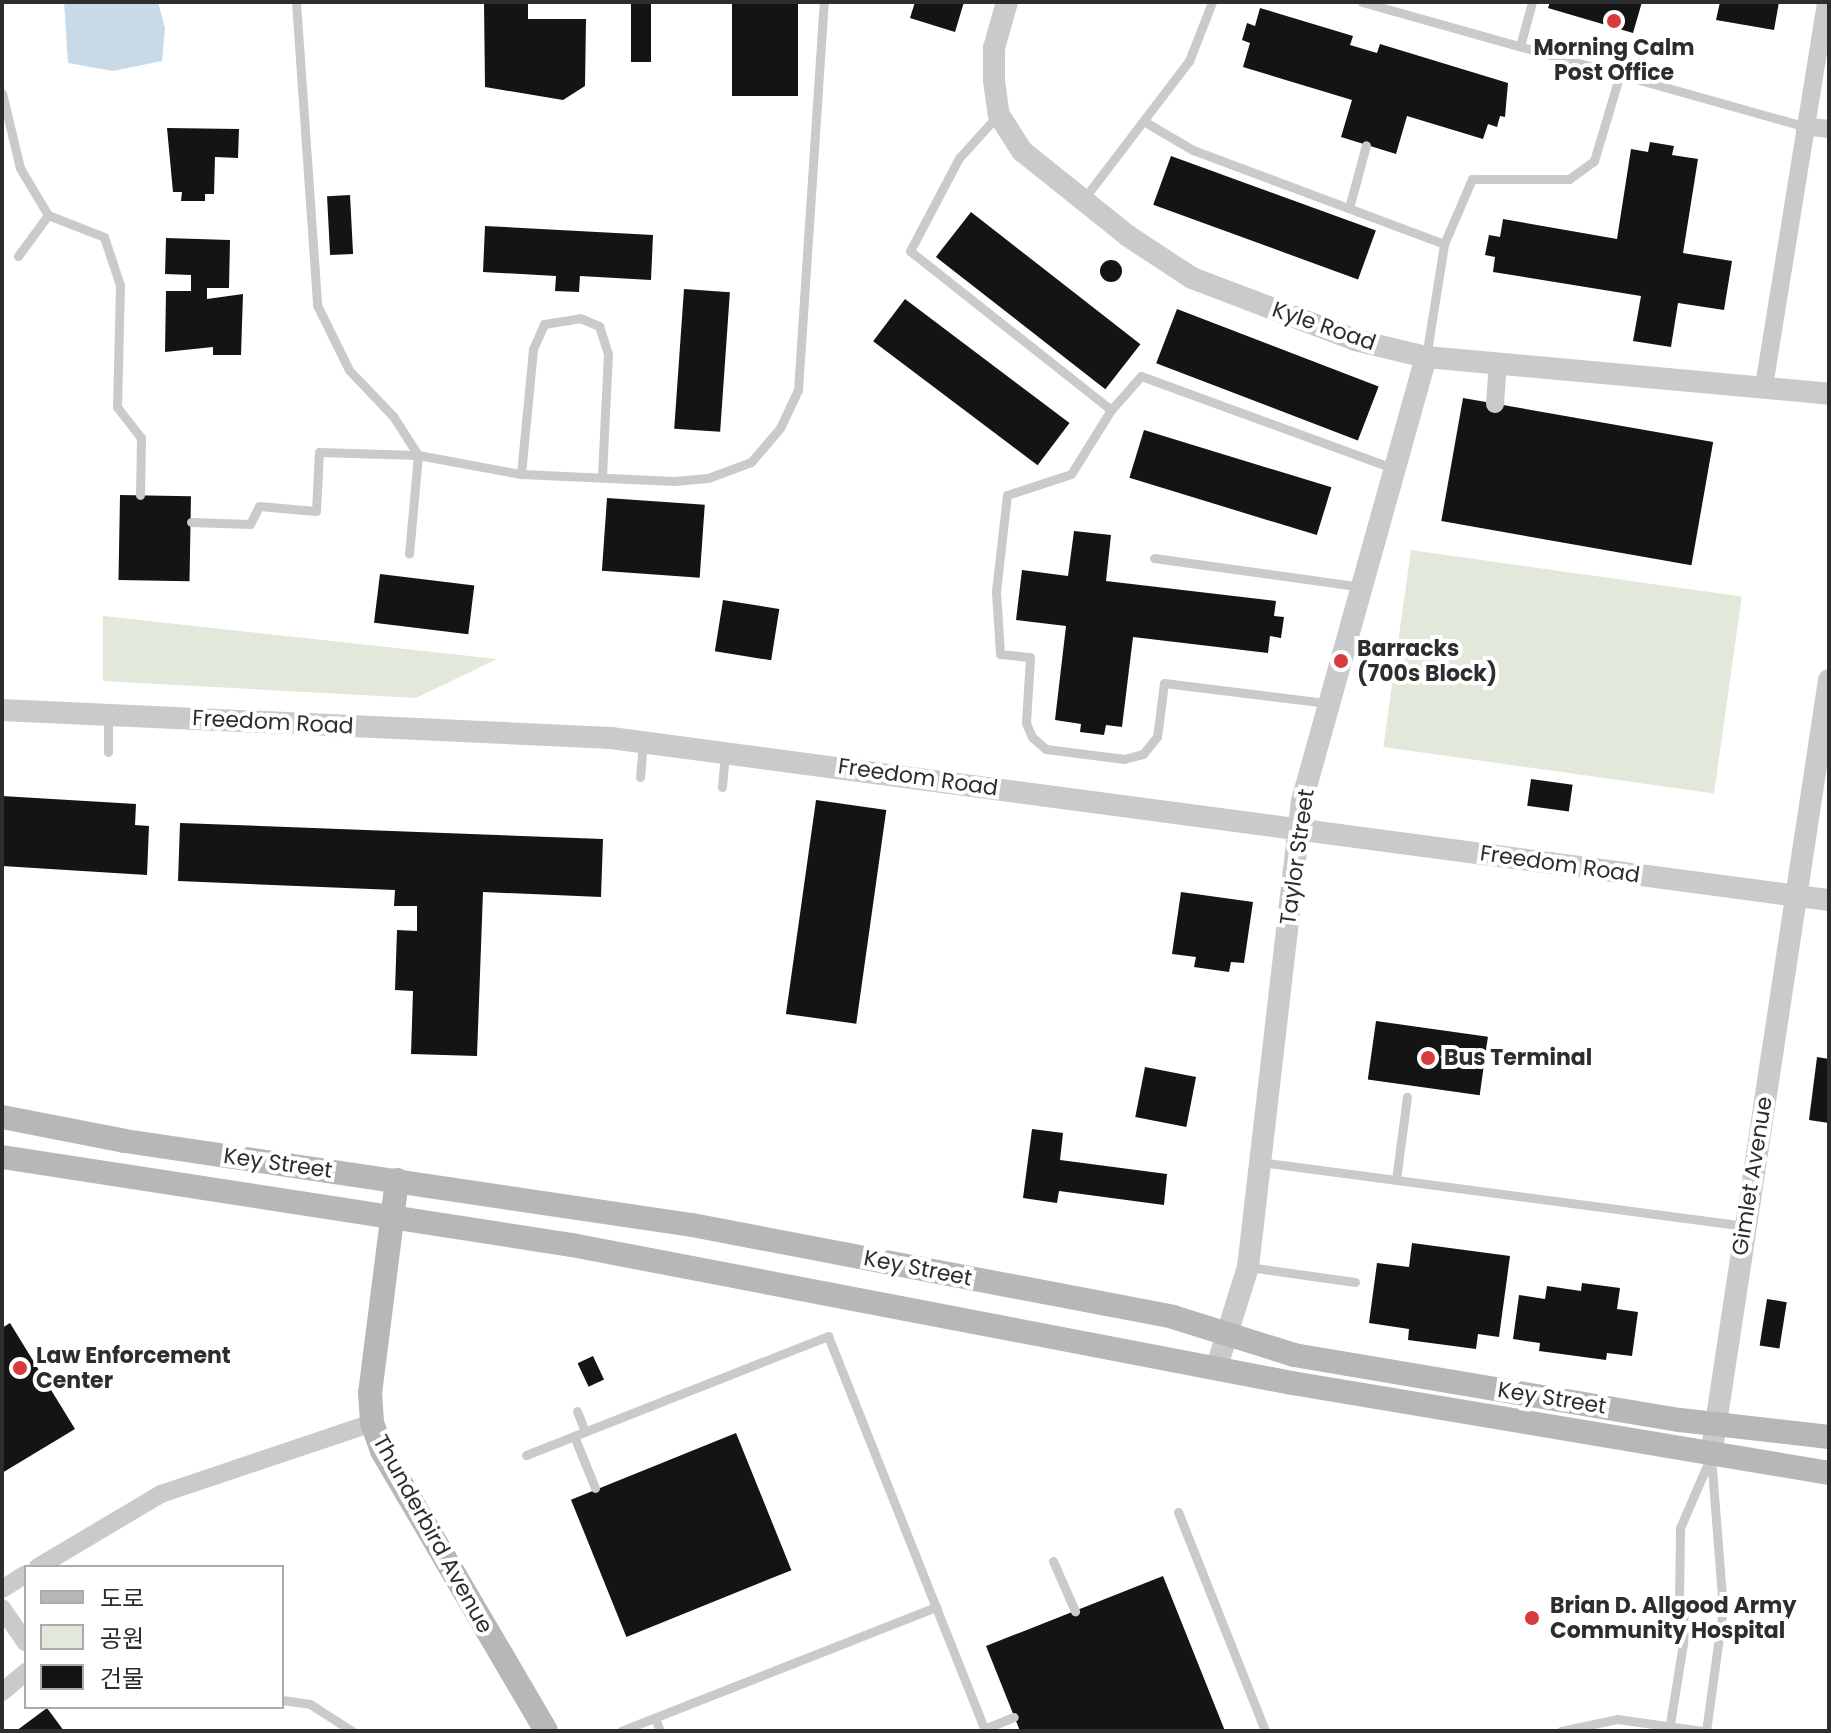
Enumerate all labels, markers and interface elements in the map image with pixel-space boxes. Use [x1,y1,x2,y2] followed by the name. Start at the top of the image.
[1605,12,1623,30] marker: Morning Calm Post Office
[1534,34,1694,86] place label: Morning Calm Post Office
[1269,296,1379,356] street label: Kyle Road
[1357,635,1497,686] place label: Barracks (700s Block)
[1332,652,1350,670] marker: Barracks (700s Block)
[192,705,354,739] street label: Freedom Road
[836,753,1000,801] street label: Freedom Road
[1274,787,1320,927] street label: Taylor Street
[1478,840,1642,888] street label: Freedom Road
[1444,1045,1592,1071] place label: Bus Terminal
[1419,1049,1437,1067] marker: Bus Terminal
[1726,1095,1778,1257] street label: Gimlet Avenue
[222,1142,334,1184] street label: Key Street
[862,1245,974,1291] street label: Key Street
[36,1342,231,1394] place label: Law Enforcement Center
[11,1359,29,1377] marker: Law Enforcement Center
[1496,1376,1608,1420] street label: Key Street
[367,1430,499,1638] street label: Thunderbird Avenue
[24,1565,284,1709] legend
[100,1582,144,1615] text: 도로
[1550,1592,1796,1644] place label: Brian D. Allgood Army Community Hospital
[1521,1607,1543,1629] marker: Brian D. Allgood Army Community Hospital
[100,1622,144,1655] text: 공원
[100,1662,144,1695] text: 건물

